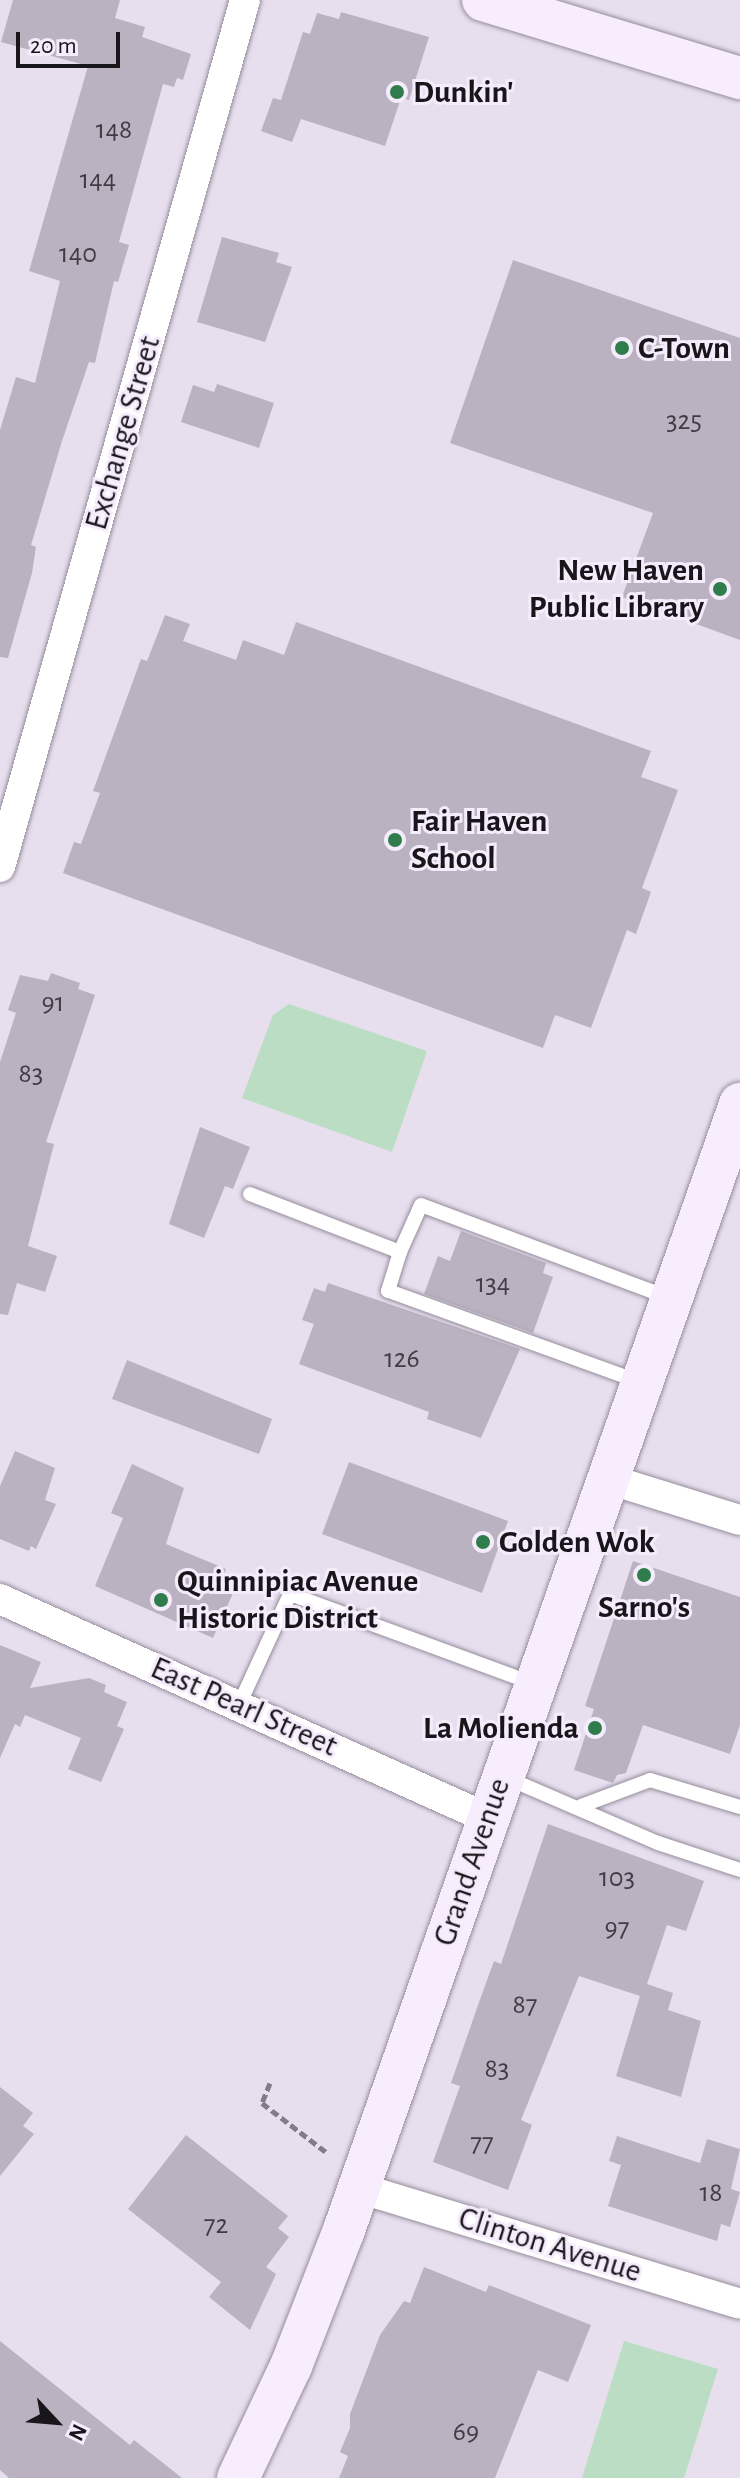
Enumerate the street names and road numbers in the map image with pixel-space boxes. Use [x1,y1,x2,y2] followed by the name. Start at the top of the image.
[77,332,169,534] street label: Exchange Street
[145,1649,343,1765] street label: East Pearl Street
[425,1773,519,1951] street label: Grand Avenue
[454,2199,646,2291] street label: Clinton Avenue

